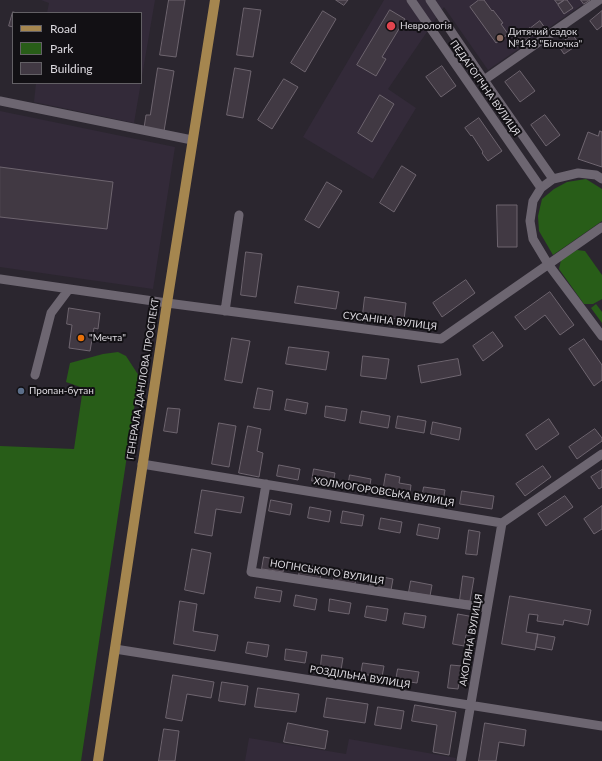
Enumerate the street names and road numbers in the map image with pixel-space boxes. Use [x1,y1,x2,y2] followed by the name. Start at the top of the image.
[447,38,523,138] street label: ПЕДАГОГІЧНА ВУЛИЦЯ
[124,297,162,461] street label: ГЕНЕРАЛА ДАНІЛОВА ПРОСПЕКТ
[342,309,438,333] street label: СУСАНІНА ВУЛИЦЯ
[313,475,455,509] street label: ХОЛМОГОРОВСЬКА ВУЛИЦЯ
[269,557,385,587] street label: НОГІНСЬКОГО ВУЛИЦЯ
[457,593,485,687] street label: АКОПЯНА ВУЛИЦЯ
[309,663,411,691] street label: РОЗДІЛЬНА ВУЛИЦЯ

